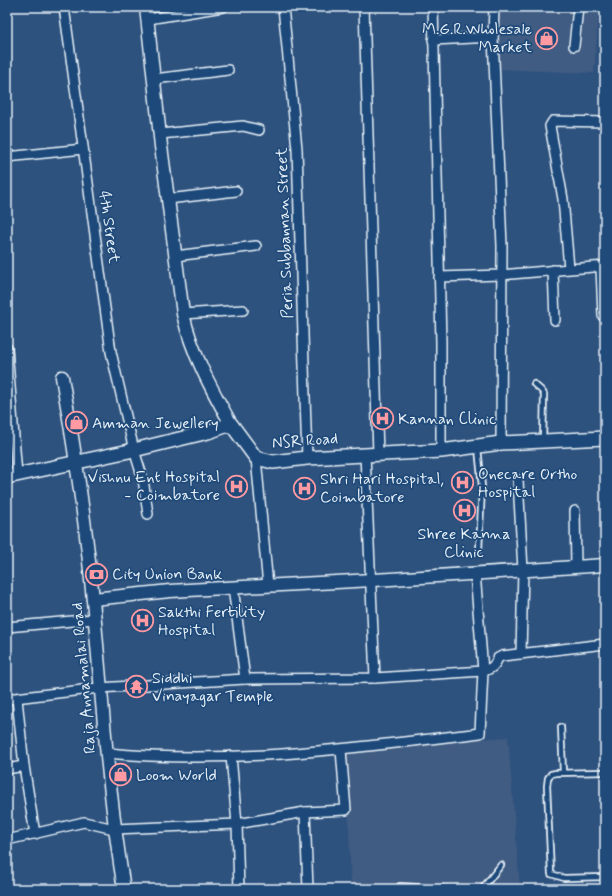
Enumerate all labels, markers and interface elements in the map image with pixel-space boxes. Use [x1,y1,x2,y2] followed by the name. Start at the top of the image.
[422,19,533,58] place label: M.G.R.Wholesale Market
[534,25,560,51] shop icon: M.G.R.Wholesale Market
[271,146,298,319] street label: Peria Subbannan Street
[94,189,125,265] street label: 4th Street
[370,406,396,432] hospital icon: Kannan Clinic
[398,409,496,430] place label: Kannan Clinic
[64,410,90,436] shop icon: Amman Jewellery
[92,413,219,434] place label: Amman Jewellery
[271,428,339,454] street label: NSR Road
[478,464,577,503] place label: Onecare Ortho Hospital
[88,467,220,506] place label: Vishnu Ent Hospital - Coimbatore
[320,469,444,508] place label: Shri Hari Hospital, Coimbatore
[450,470,476,496] hospital icon: Onecare Ortho Hospital
[223,473,249,499] hospital icon: Vishnu Ent Hospital - Coimbatore
[291,475,317,501] hospital icon: Shri Hari Hospital, Coimbatore
[451,498,477,524] hospital icon: Shree Kanna Clinic
[417,524,511,563] place label: Shree Kanna Clinic
[83,561,109,587] bank icon: City Union Bank
[112,564,222,585] place label: City Union Bank
[67,601,101,755] street label: Raja Annamalai Road
[158,602,265,641] place label: Sakthi Fertility Hospital
[130,608,156,634] hospital icon: Sakthi Fertility Hospital
[152,668,274,707] place label: Siddhi Vinayagar Temple
[123,674,149,700] temple icon: Siddhi Vinayagar Temple
[108,762,134,788] shop icon: Loom World
[136,765,217,786] place label: Loom World

